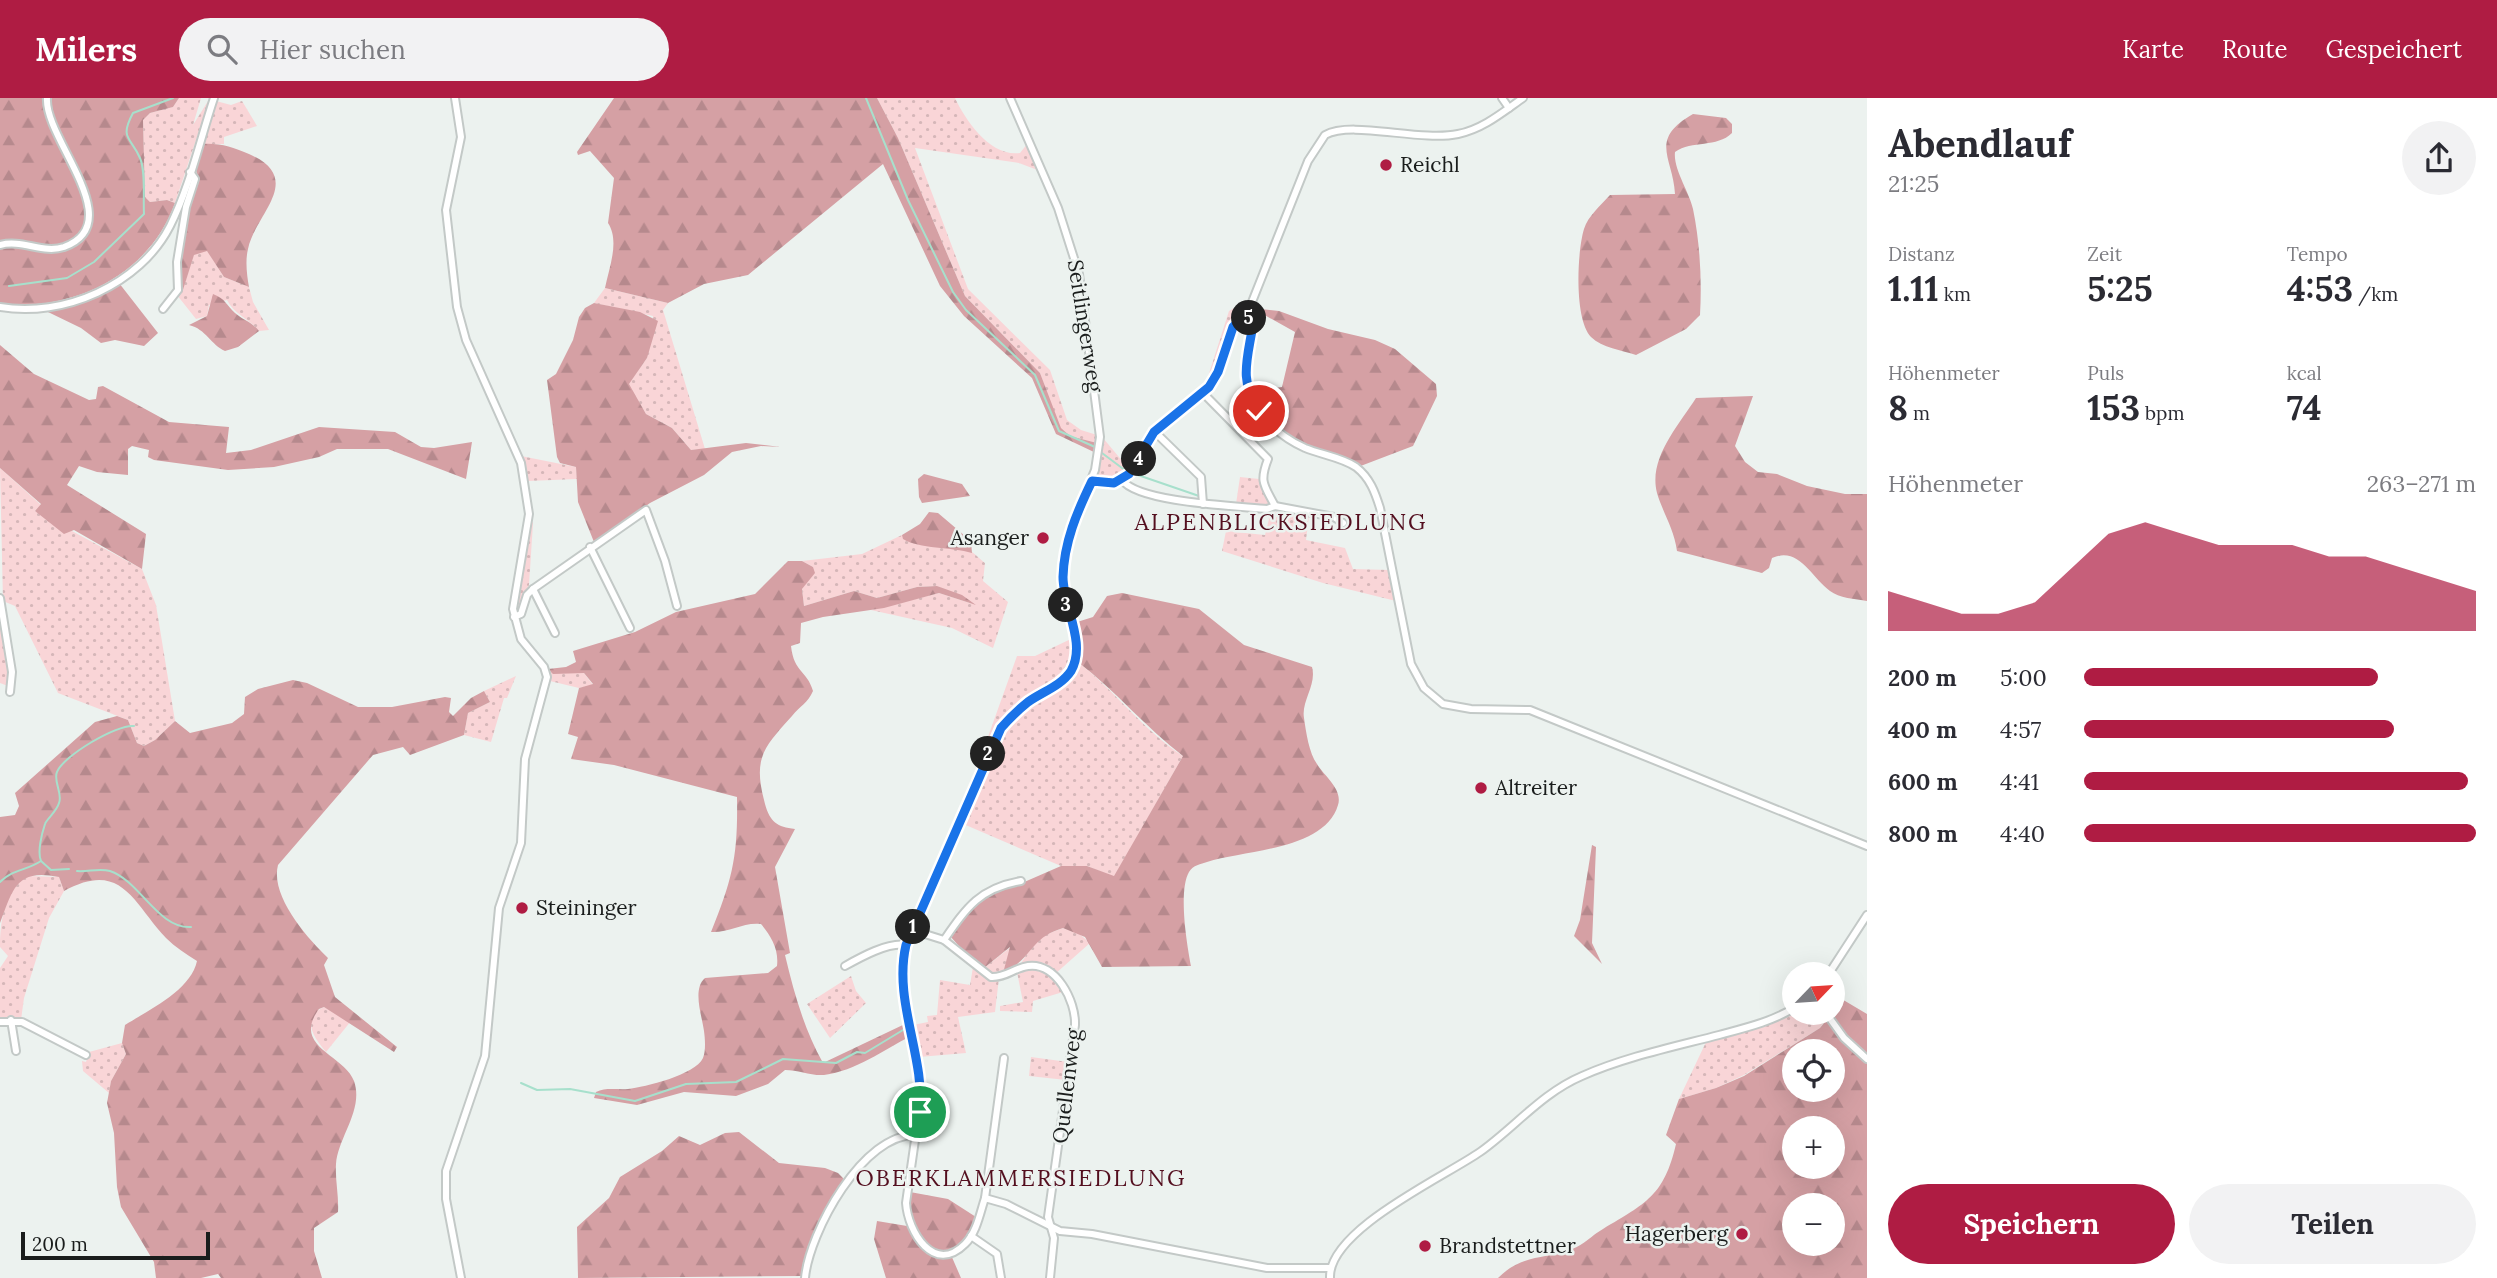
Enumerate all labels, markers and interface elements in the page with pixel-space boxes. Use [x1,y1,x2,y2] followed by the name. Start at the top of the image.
[179,18,669,81] search box
[35,28,137,70] text: Milers
[203,30,241,68] icon: search
[259,33,406,66] text: Hier suchen
[2122,34,2184,65] text: Karte
[2222,34,2288,65] text: Route
[2326,34,2462,65] text: Gespeichert
[1888,119,2072,167] text: Abendlauf
[2402,121,2476,195] button: share
[1400,151,1460,178] place label: Reichl
[1378,157,1394,173] marker: Reichl
[1888,169,1939,198] text: 21:25
[1888,242,1955,266] text: Distanz
[2087,242,2122,266] text: Zeit
[2287,242,2348,266] text: Tempo
[1062,258,1109,394] street label: Seitlingerweg
[1888,266,1939,311] text: 1.11
[2087,266,2153,311] text: 5:25
[2287,266,2353,311] text: 4:53
[1939,282,1971,306] text: km
[2353,282,2398,306] text: /km
[1232,300,1266,336] pin: 5
[1243,305,1254,329] text: 5
[1888,361,2000,385] text: Höhenmeter
[2087,361,2124,385] text: Puls
[2287,361,2322,385] text: kcal
[1229,381,1289,441] pin
[1888,385,1908,430] text: 8
[2087,385,2140,430] text: 153
[2287,385,2322,430] text: 74
[1240,392,1278,430] icon: check
[1908,401,1930,425] text: m
[2140,401,2184,425] text: bpm
[1122,442,1156,476] pin: 4
[1133,446,1144,470] text: 4
[1888,469,2023,498] text: Höhenmeter
[2367,469,2476,498] text: 263–271 m
[1133,507,1428,536] district label: ALPENBLICKSIEDLUNG
[950,524,1029,551] place label: Asanger
[1035,530,1051,546] marker: Asanger
[1048,588,1084,622] pin: 3
[1060,592,1071,616] text: 3
[1888,663,1957,692] text: 200 m
[2000,663,2047,692] text: 5:00
[1888,715,1957,744] text: 400 m
[2000,715,2041,744] text: 4:57
[970,736,1006,772] pin: 2
[982,741,993,765] text: 2
[1888,767,1958,796] text: 600 m
[2000,767,2039,796] text: 4:41
[1494,774,1577,801] place label: Altreiter
[1473,780,1489,796] marker: Altreiter
[1888,819,1958,848] text: 800 m
[2000,819,2045,848] text: 4:40
[536,894,637,921] place label: Steininger
[514,900,530,916] marker: Steininger
[895,910,930,944] pin: 1
[909,914,916,938] text: 1
[1782,962,1844,1026] north arrow
[1782,962,1845,1256] map controls
[1046,1027,1087,1145] street label: Quellenweg
[1782,1039,1845,1102] button: locate
[890,1082,950,1142] pin
[901,1093,939,1131] icon: arrive
[1782,1116,1845,1179] button: +
[856,1163,1186,1192] district label: OBERKLAMMERSIEDLUNG
[1888,1184,2175,1264] button: Speichern
[2189,1184,2476,1264] button: Teilen
[1782,1193,1845,1256] button: −
[1625,1220,1728,1247] place label: Hagerberg
[1734,1226,1750,1242] marker: Hagerberg
[21,1229,210,1261] scale bar
[32,1232,88,1256] text: 200 m
[1439,1232,1576,1259] place label: Brandstettner
[1417,1238,1433,1254] marker: Brandstettner

